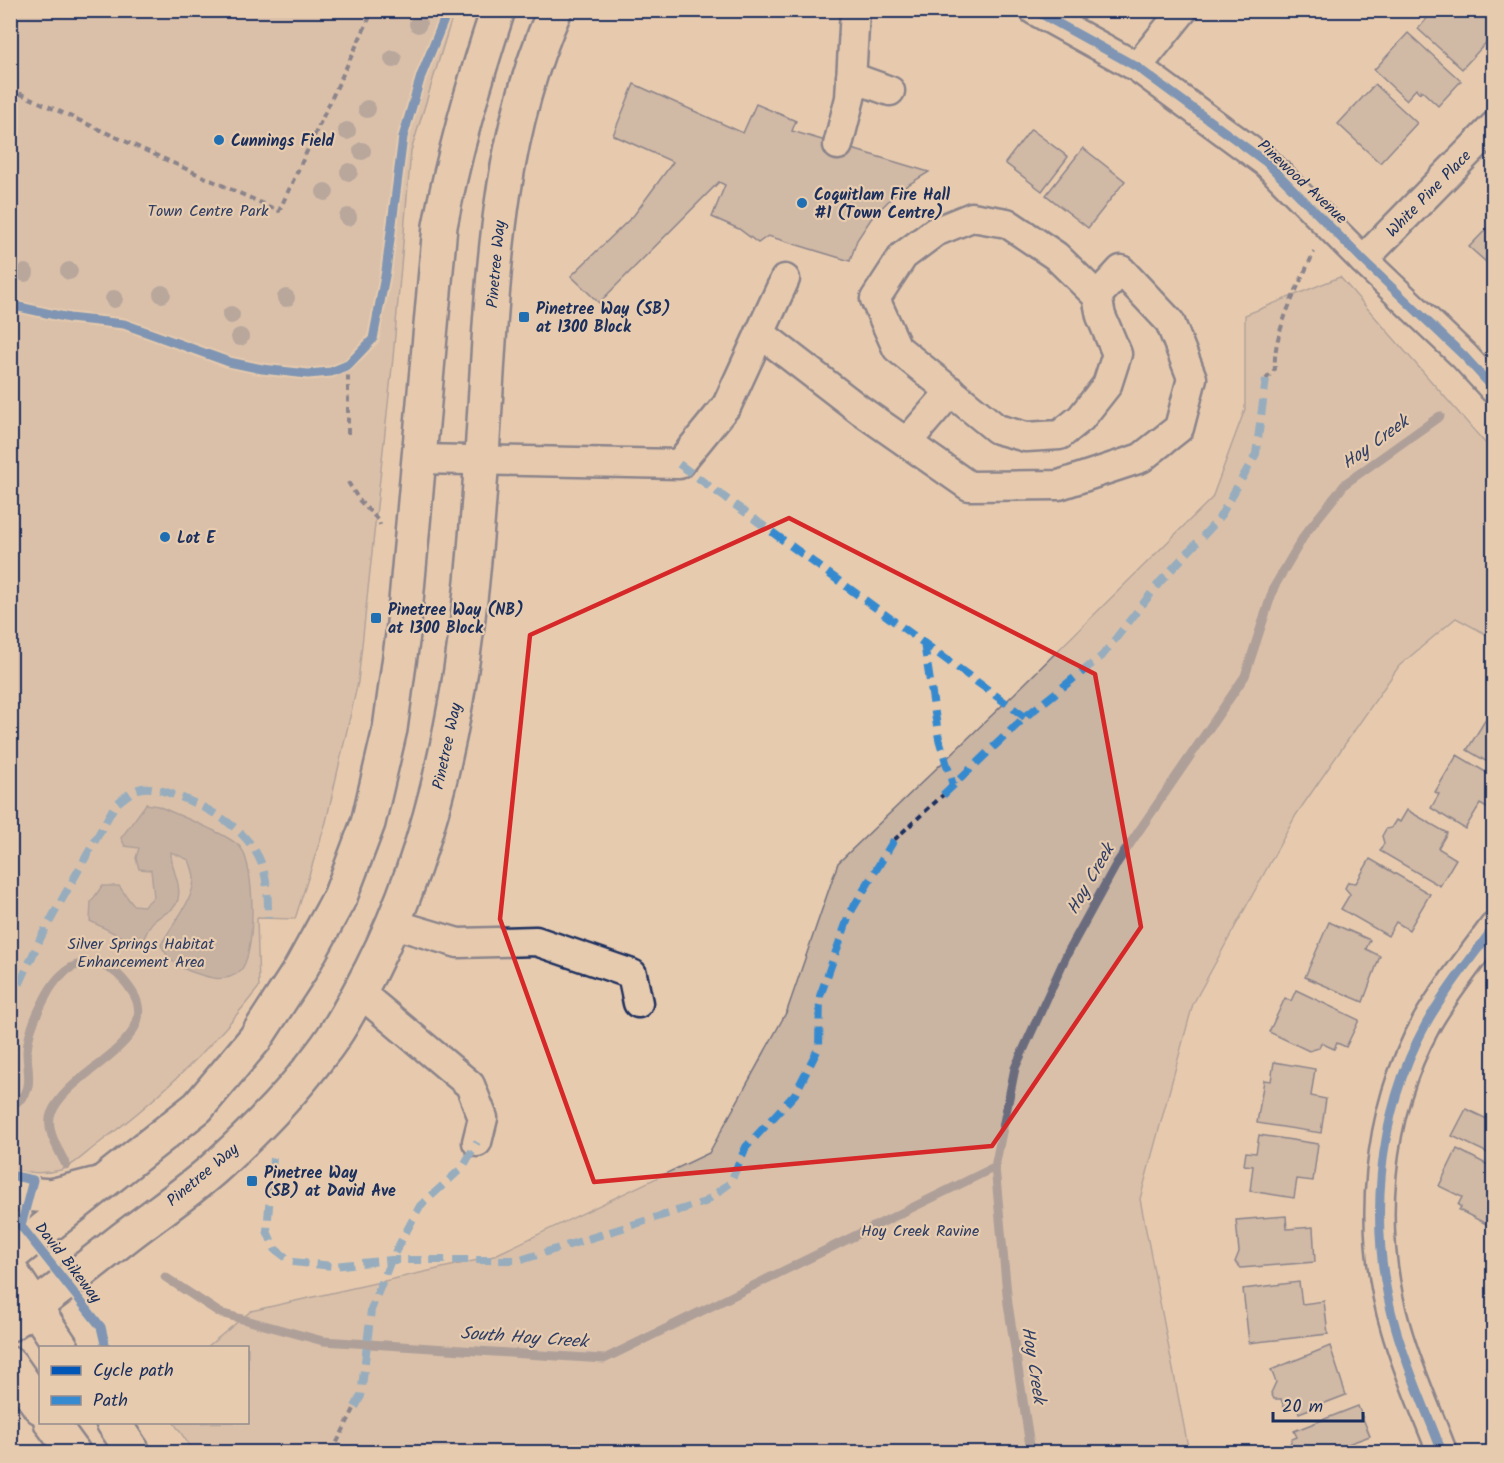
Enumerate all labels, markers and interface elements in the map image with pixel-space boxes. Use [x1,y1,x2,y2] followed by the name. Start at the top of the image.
[231,129,335,154] place label: Cunnings Field
[212,133,226,147] marker: Cunnings Field
[1251,134,1353,230] street label: Pinewood Avenue
[1381,144,1478,244] street label: White Pine Place
[814,183,951,226] place label: Coquitlam Fire Hall #1 (Town Centre)
[795,196,809,210] marker: Coquitlam Fire Hall #1 (Town Centre)
[148,199,269,224] park label: Town Centre Park
[480,219,513,309] street label: Pinetree Way
[536,297,671,340] place label: Pinetree Way (SB) at 1300 Block
[517,310,531,324] marker: Pinetree Way (SB) at 1300 Block
[1336,407,1418,478] water label: Hoy Creek
[177,526,216,551] place label: Lot E
[158,530,172,544] marker: Lot E
[388,598,524,641] place label: Pinetree Way (NB) at 1300 Block
[369,611,383,625] marker: Pinetree Way (NB) at 1300 Block
[426,700,469,792] street label: Pinetree Way
[1059,837,1124,920] water label: Hoy Creek
[68,932,215,975] park label: Silver Springs Habitat Enhancement Area
[161,1137,245,1213] street label: Pinetree Way
[264,1161,396,1204] place label: Pinetree Way (SB) at David Ave
[245,1174,259,1188] marker: Pinetree Way (SB) at David Ave
[28,1217,108,1309] street label: David Bikeway
[861,1219,979,1244] park label: Hoy Creek Ravine
[459,1320,591,1358] water label: South Hoy Creek
[1012,1325,1053,1408] water label: Hoy Creek
[39,1346,249,1424] legend
[93,1357,174,1386] text: Cycle path
[1273,1385,1363,1423] scale bar
[93,1387,128,1416] text: Path
[1282,1393,1323,1422] text: 20 m

